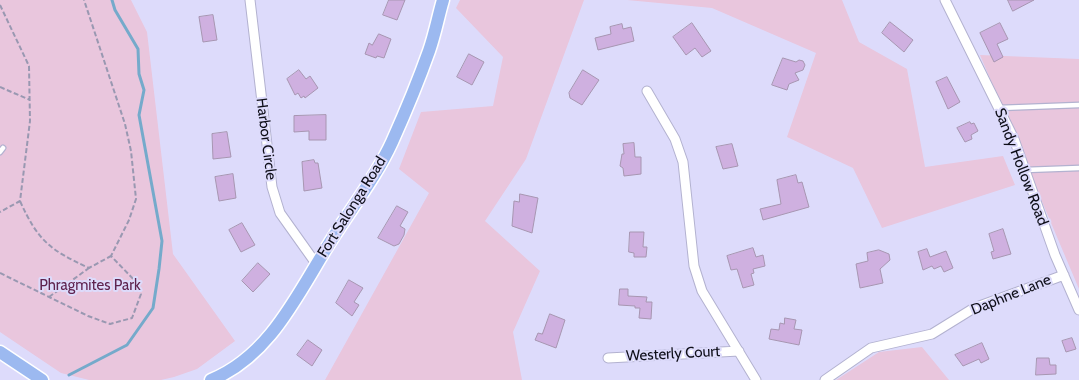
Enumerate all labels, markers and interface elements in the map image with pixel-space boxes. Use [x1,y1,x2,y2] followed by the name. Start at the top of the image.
[252,97,280,181] street label: Harbor Circle
[990,106,1052,228] street label: Sandy Hollow Road
[314,153,390,261] street label: Fort Salonga Road
[968,271,1054,319] street label: Daphne Lane
[39,277,141,295] park label: Phragmites Park
[625,343,721,365] street label: Westerly Court

